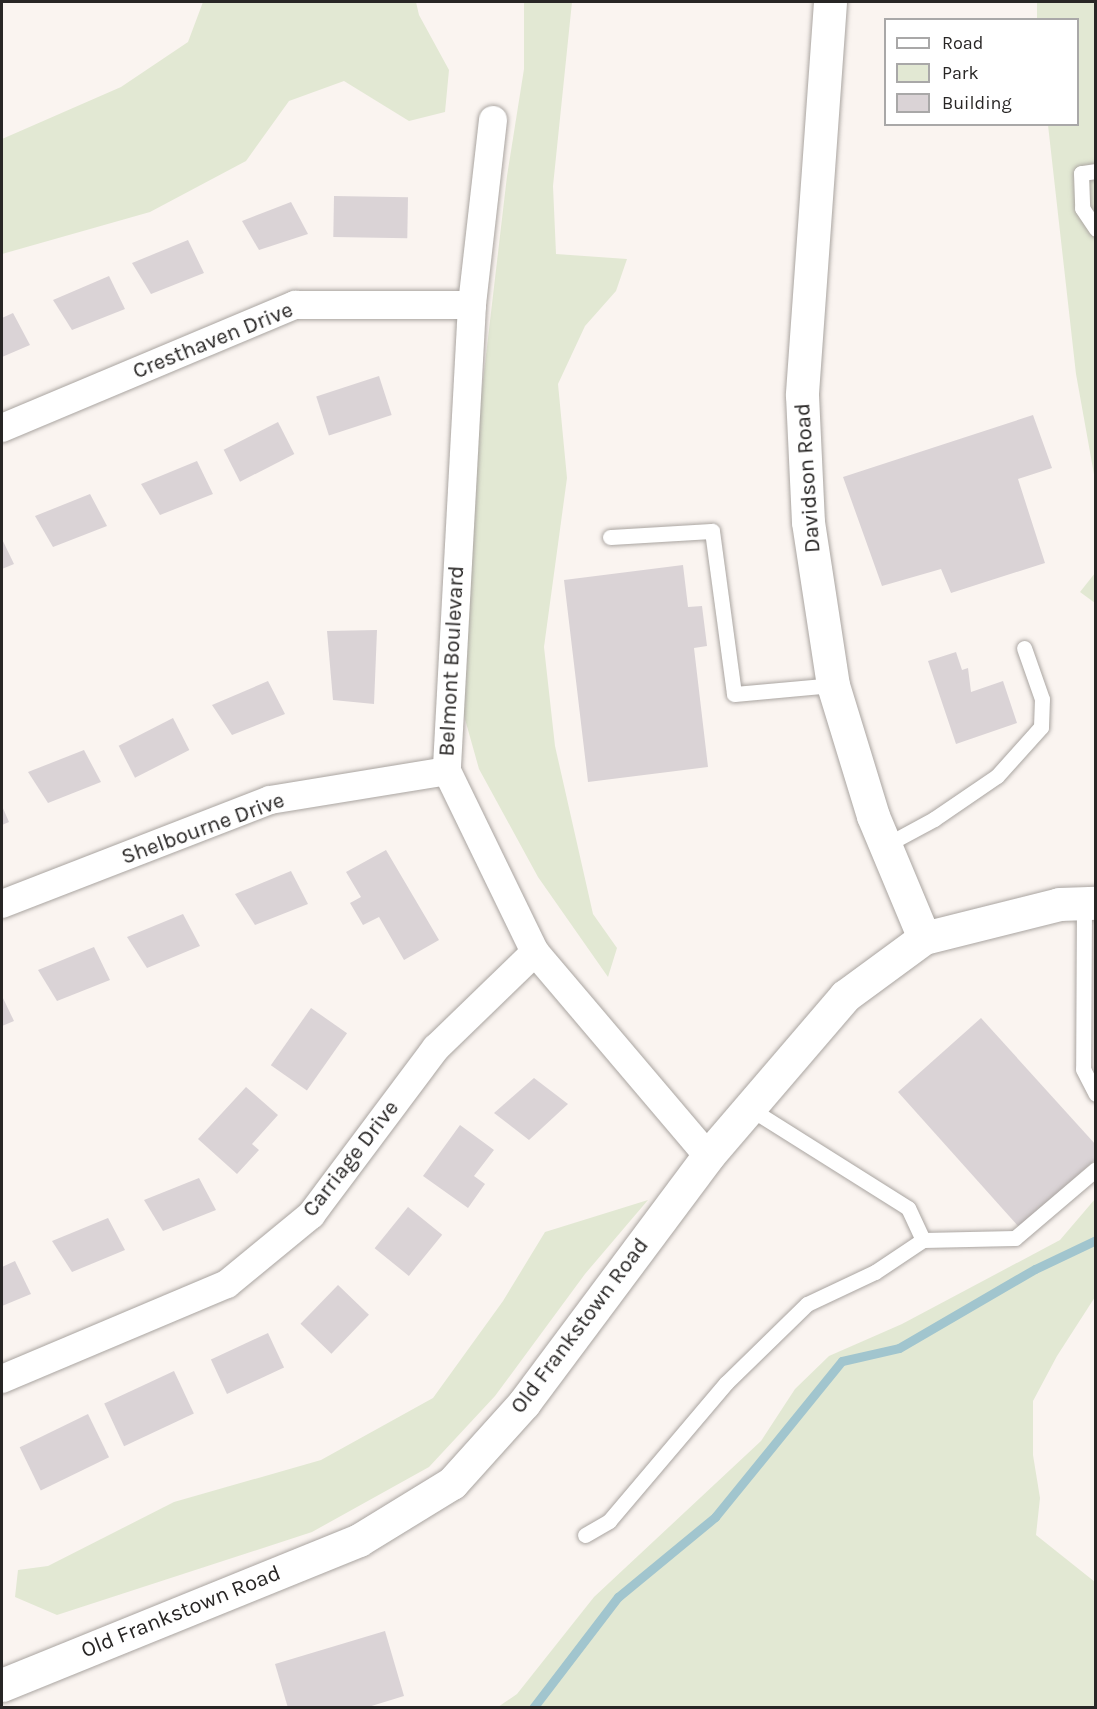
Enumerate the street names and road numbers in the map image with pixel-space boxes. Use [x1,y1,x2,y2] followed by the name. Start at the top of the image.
[129,297,297,385] street label: Cresthaven Drive
[790,402,826,554] street label: Davidson Road
[434,565,470,757] street label: Belmont Boulevard
[118,787,288,871] street label: Shelbourne Drive
[297,1096,405,1222] street label: Carriage Drive
[505,1233,655,1419] street label: Old Frankstown Road
[77,1560,285,1664] street label: Old Frankstown Road

